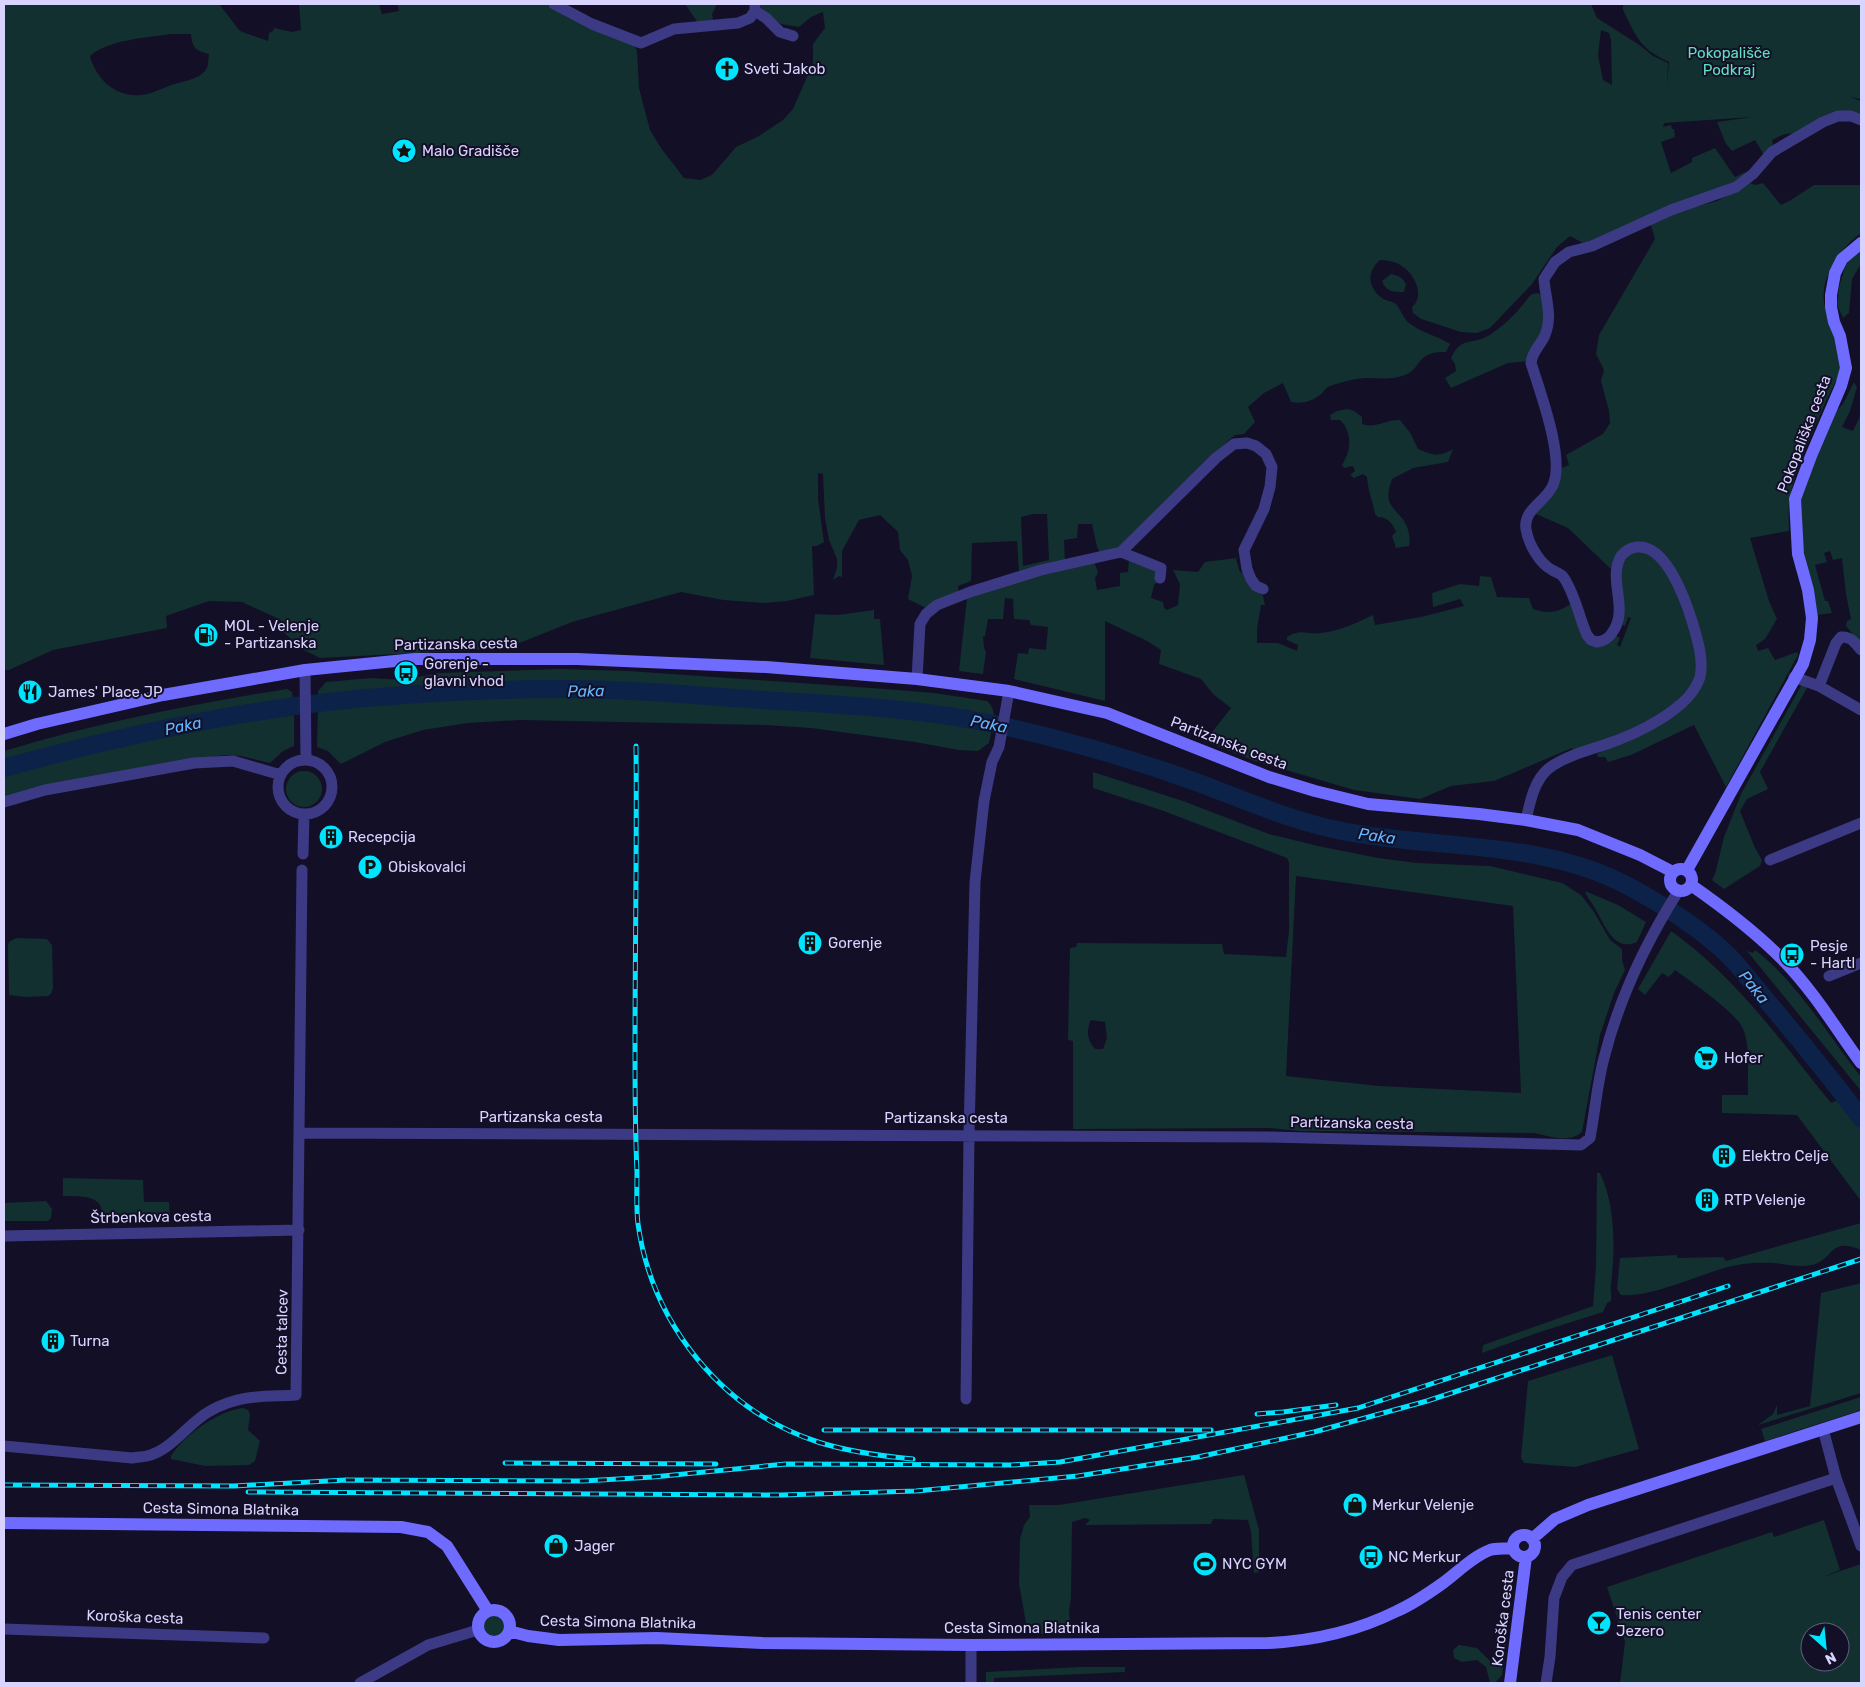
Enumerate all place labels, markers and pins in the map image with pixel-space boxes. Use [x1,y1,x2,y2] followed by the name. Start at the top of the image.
[714,56,740,82] church icon: Sveti Jakob
[744,60,826,78] place label: Sveti Jakob
[391,138,417,164] place icon: Malo Gradišče
[422,142,519,160] place label: Malo Gradišče
[224,617,319,652] place label: MOL - Velenje - Partizanska
[193,622,219,648] fuel station icon: MOL - Velenje - Partizanska
[424,655,504,690] place label: Gorenje - glavni vhod
[393,660,419,686] bus stop icon: Gorenje - glavni vhod
[17,679,43,705] restaurant icon: James' Place JP
[48,683,163,701] place label: James' Place JP
[318,824,344,850] building icon: Recepcija
[348,828,416,846] place label: Recepcija
[357,854,383,880] parking icon: Obiskovalci
[388,858,466,876] place label: Obiskovalci
[797,930,823,956] building icon: Gorenje
[828,934,882,952] place label: Gorenje
[1810,937,1855,972] place label: Pesje - Hartl
[1779,942,1805,968] bus stop icon: Pesje - Hartl
[1693,1045,1719,1071] supermarket icon: Hofer
[1724,1049,1763,1067] place label: Hofer
[1711,1143,1737,1169] building icon: Elektro Celje
[1742,1147,1829,1165] place label: Elektro Celje
[1694,1187,1720,1213] building icon: RTP Velenje
[1724,1191,1806,1209] place label: RTP Velenje
[40,1328,66,1354] building icon: Turna
[70,1332,110,1350] place label: Turna
[1342,1492,1368,1518] shop icon: Merkur Velenje
[1372,1496,1474,1514] place label: Merkur Velenje
[543,1533,569,1559] shop icon: Jager
[574,1537,615,1555] place label: Jager
[1358,1544,1384,1570] bus stop icon: NC Merkur
[1388,1548,1461,1566] place label: NC Merkur
[1192,1551,1218,1577] sports icon: NYC GYM
[1222,1555,1287,1573] place label: NYC GYM
[1616,1605,1702,1640] place label: Tenis center Jezero
[1586,1610,1612,1636] bar icon: Tenis center Jezero

